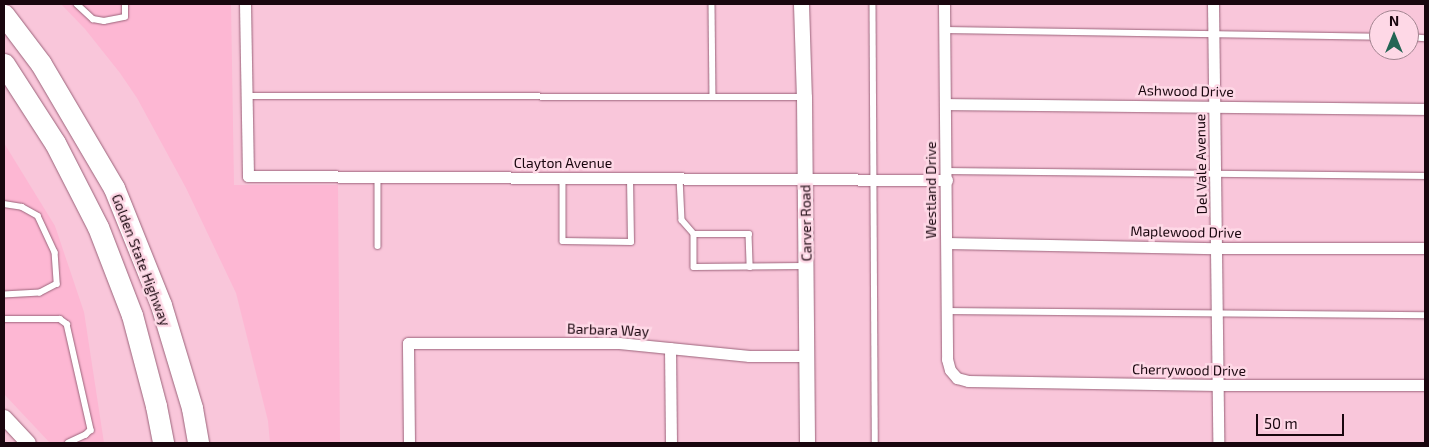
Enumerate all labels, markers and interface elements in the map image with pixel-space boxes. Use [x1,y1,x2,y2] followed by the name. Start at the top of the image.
[1369,10,1419,60] north arrow
[1389,12,1399,29] text: N
[1138,82,1234,100] street label: Ashwood Drive
[1192,113,1210,215] street label: Del Vale Avenue
[923,141,939,239] street label: Westland Drive
[514,155,612,171] street label: Clayton Avenue
[797,184,815,262] street label: Carver Road
[108,192,174,328] street label: Golden State Highway
[1130,223,1242,241] street label: Maplewood Drive
[567,320,649,340] street label: Barbara Way
[1132,361,1246,379] street label: Cherrywood Drive
[1259,404,1346,436] scale bar
[1264,414,1298,432] text: 50 m

